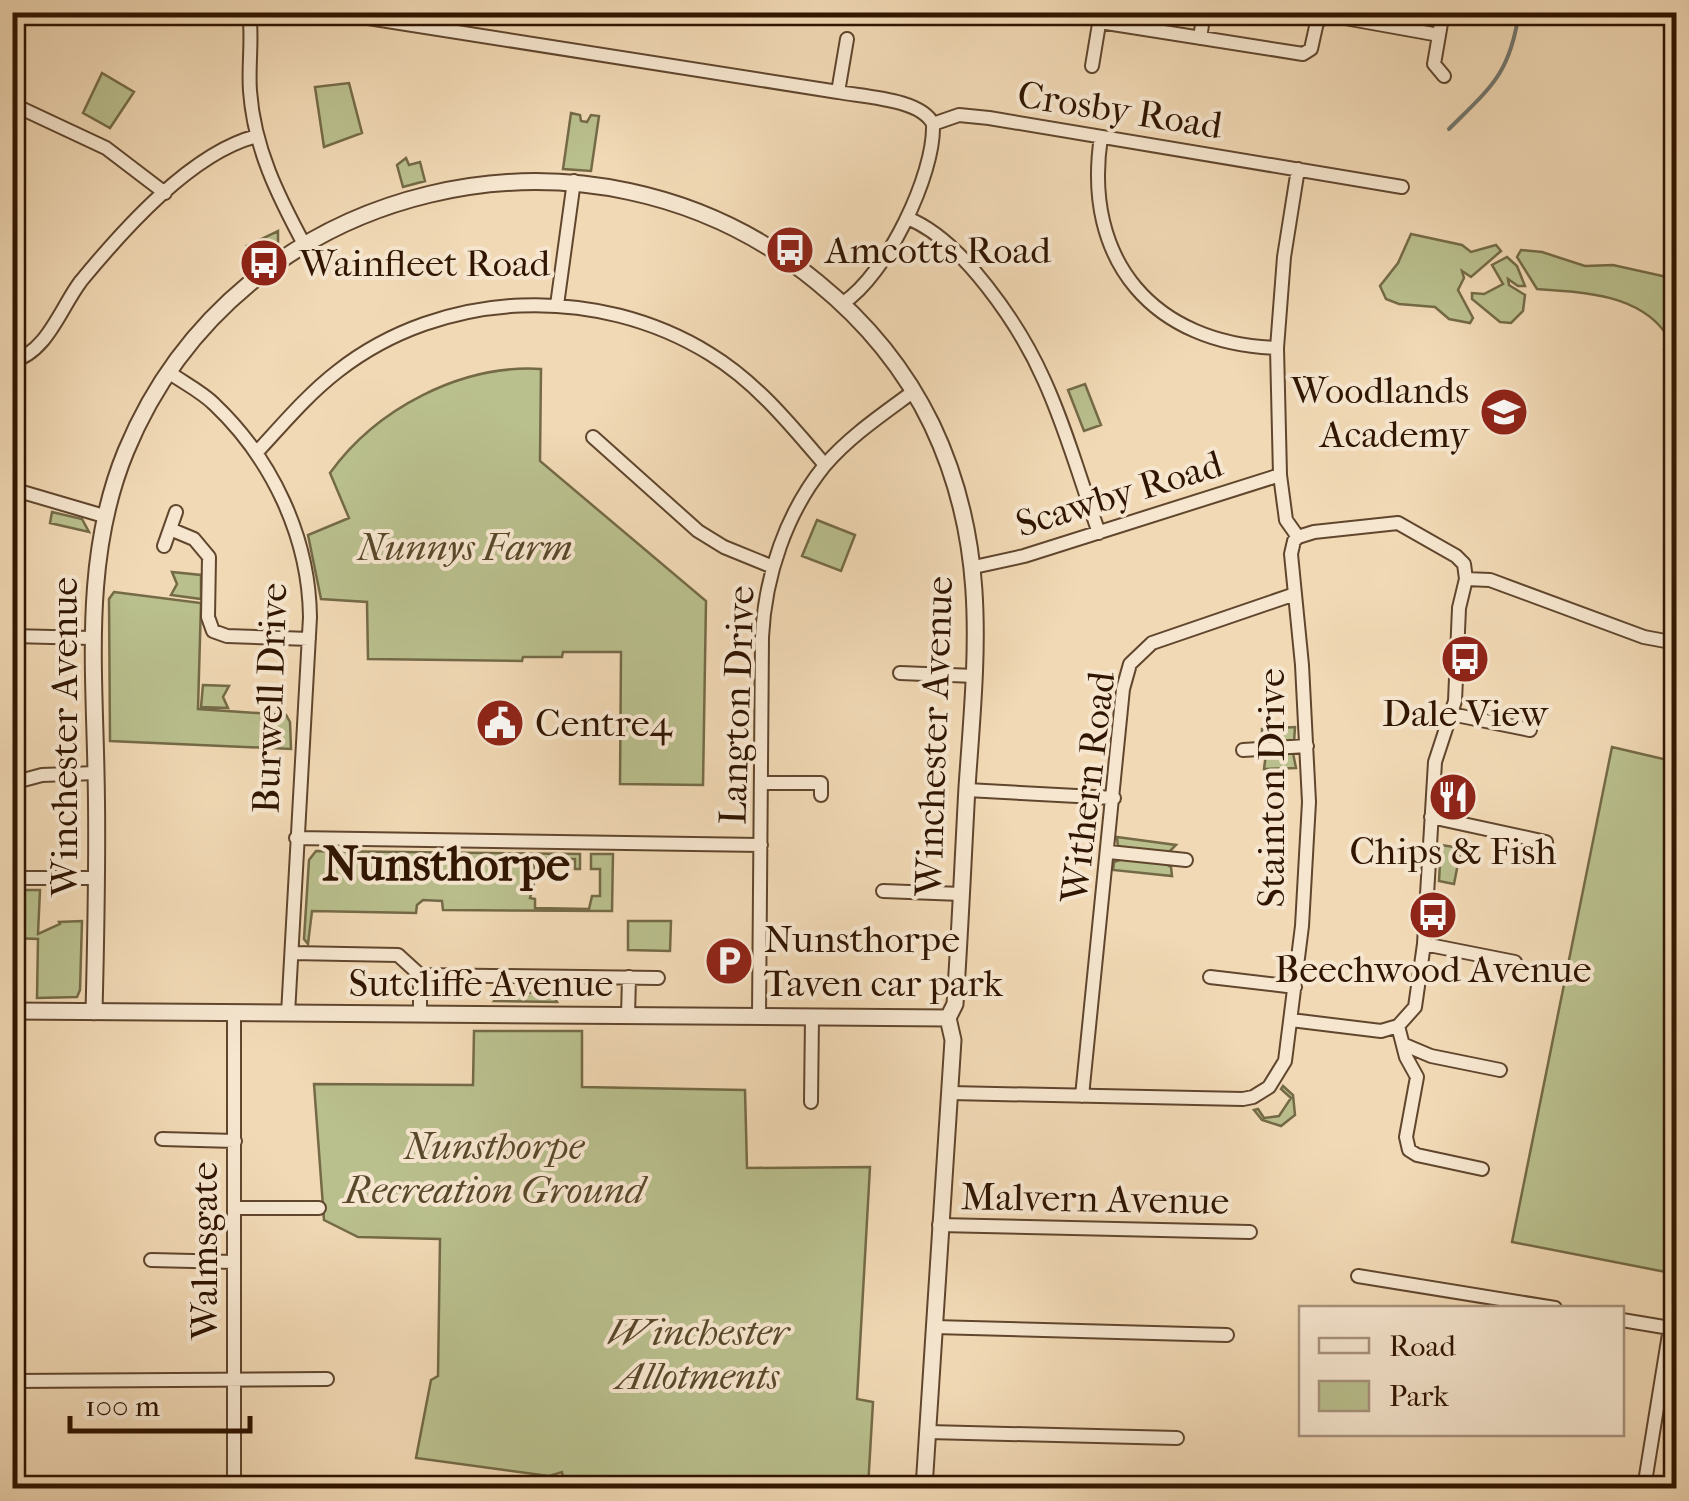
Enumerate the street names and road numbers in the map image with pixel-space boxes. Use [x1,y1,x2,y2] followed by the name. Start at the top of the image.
[1015,72,1226,148] street label: Crosby Road
[1010,441,1228,547] street label: Scawby Road
[906,575,962,898] street label: Winchester Avenue
[42,577,87,898] street label: Winchester Avenue
[243,582,297,814] street label: Burwell Drive
[710,585,764,825] street label: Langton Drive
[1249,668,1294,908] street label: Stainton Drive
[1051,669,1125,906] street label: Withern Road
[349,961,613,1006] street label: Sutcliffe Avenue
[182,1162,227,1341] street label: Walmsgate
[960,1174,1230,1224] street label: Malvern Avenue

